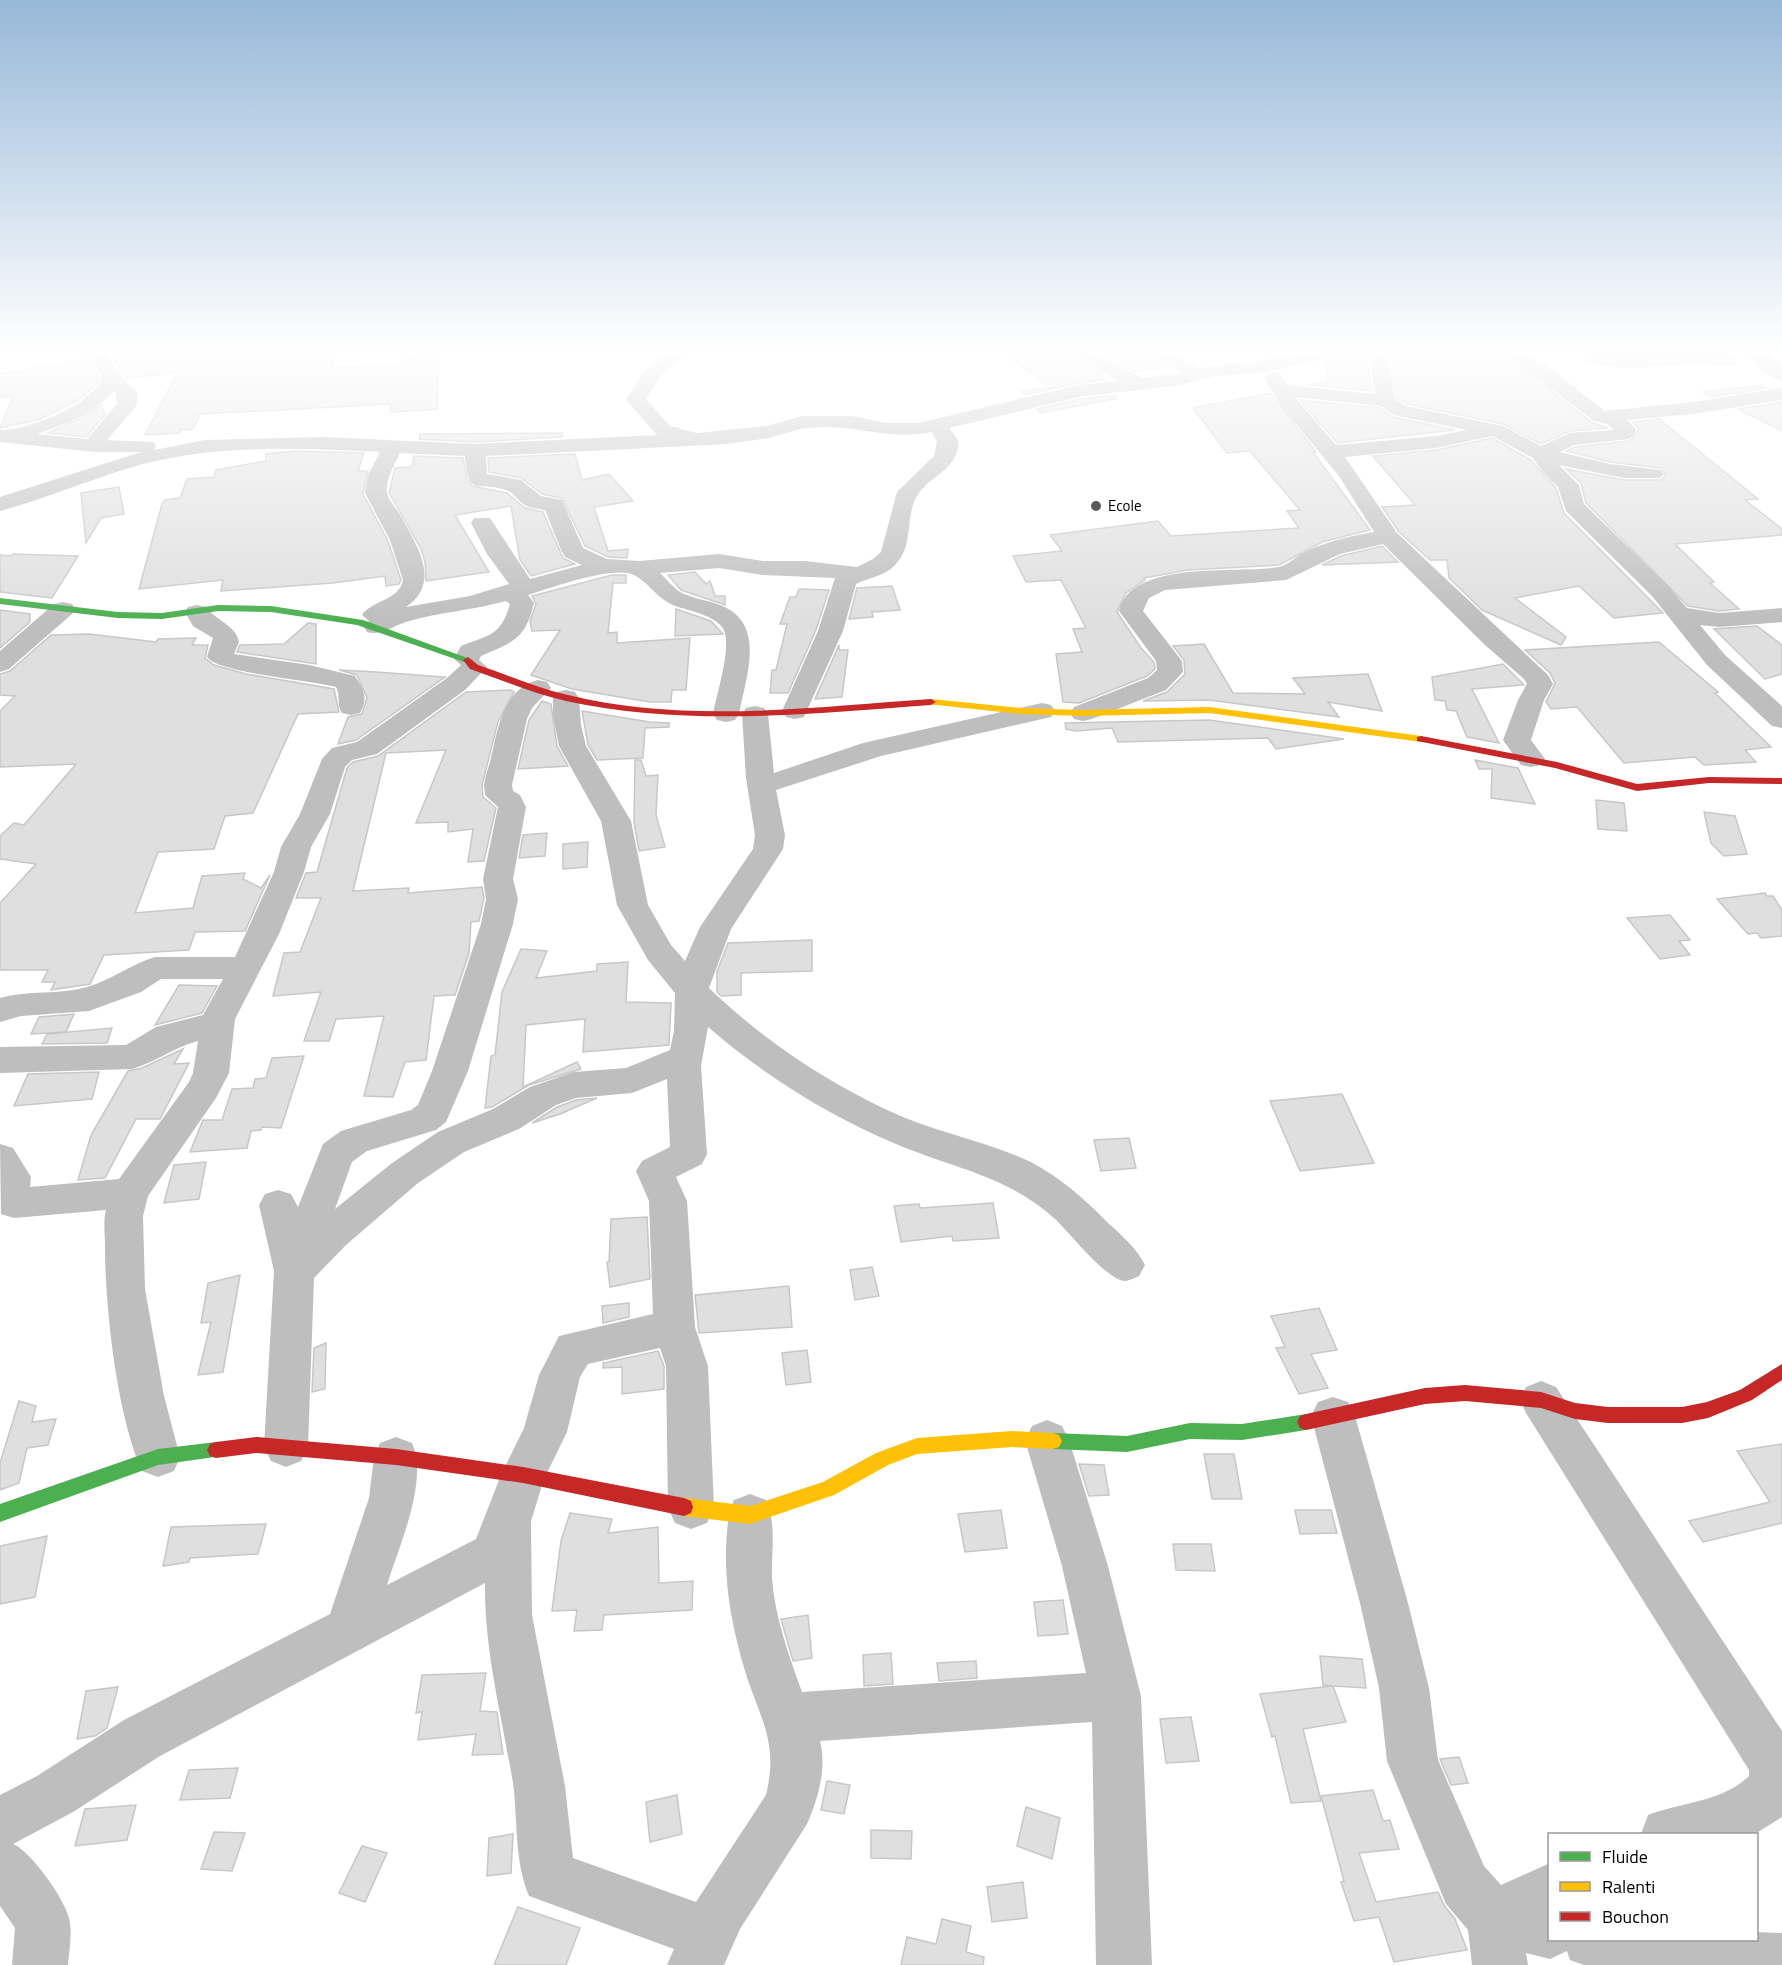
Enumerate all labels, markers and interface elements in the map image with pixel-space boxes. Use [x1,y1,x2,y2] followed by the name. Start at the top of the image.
[1108,494,1142,517] place label: Ecole
[1089,499,1103,513] marker: Ecole
[1548,1833,1758,1941] legend
[1602,1843,1648,1870] text: Fluide
[1602,1873,1655,1900] text: Ralenti
[1602,1903,1669,1930] text: Bouchon

